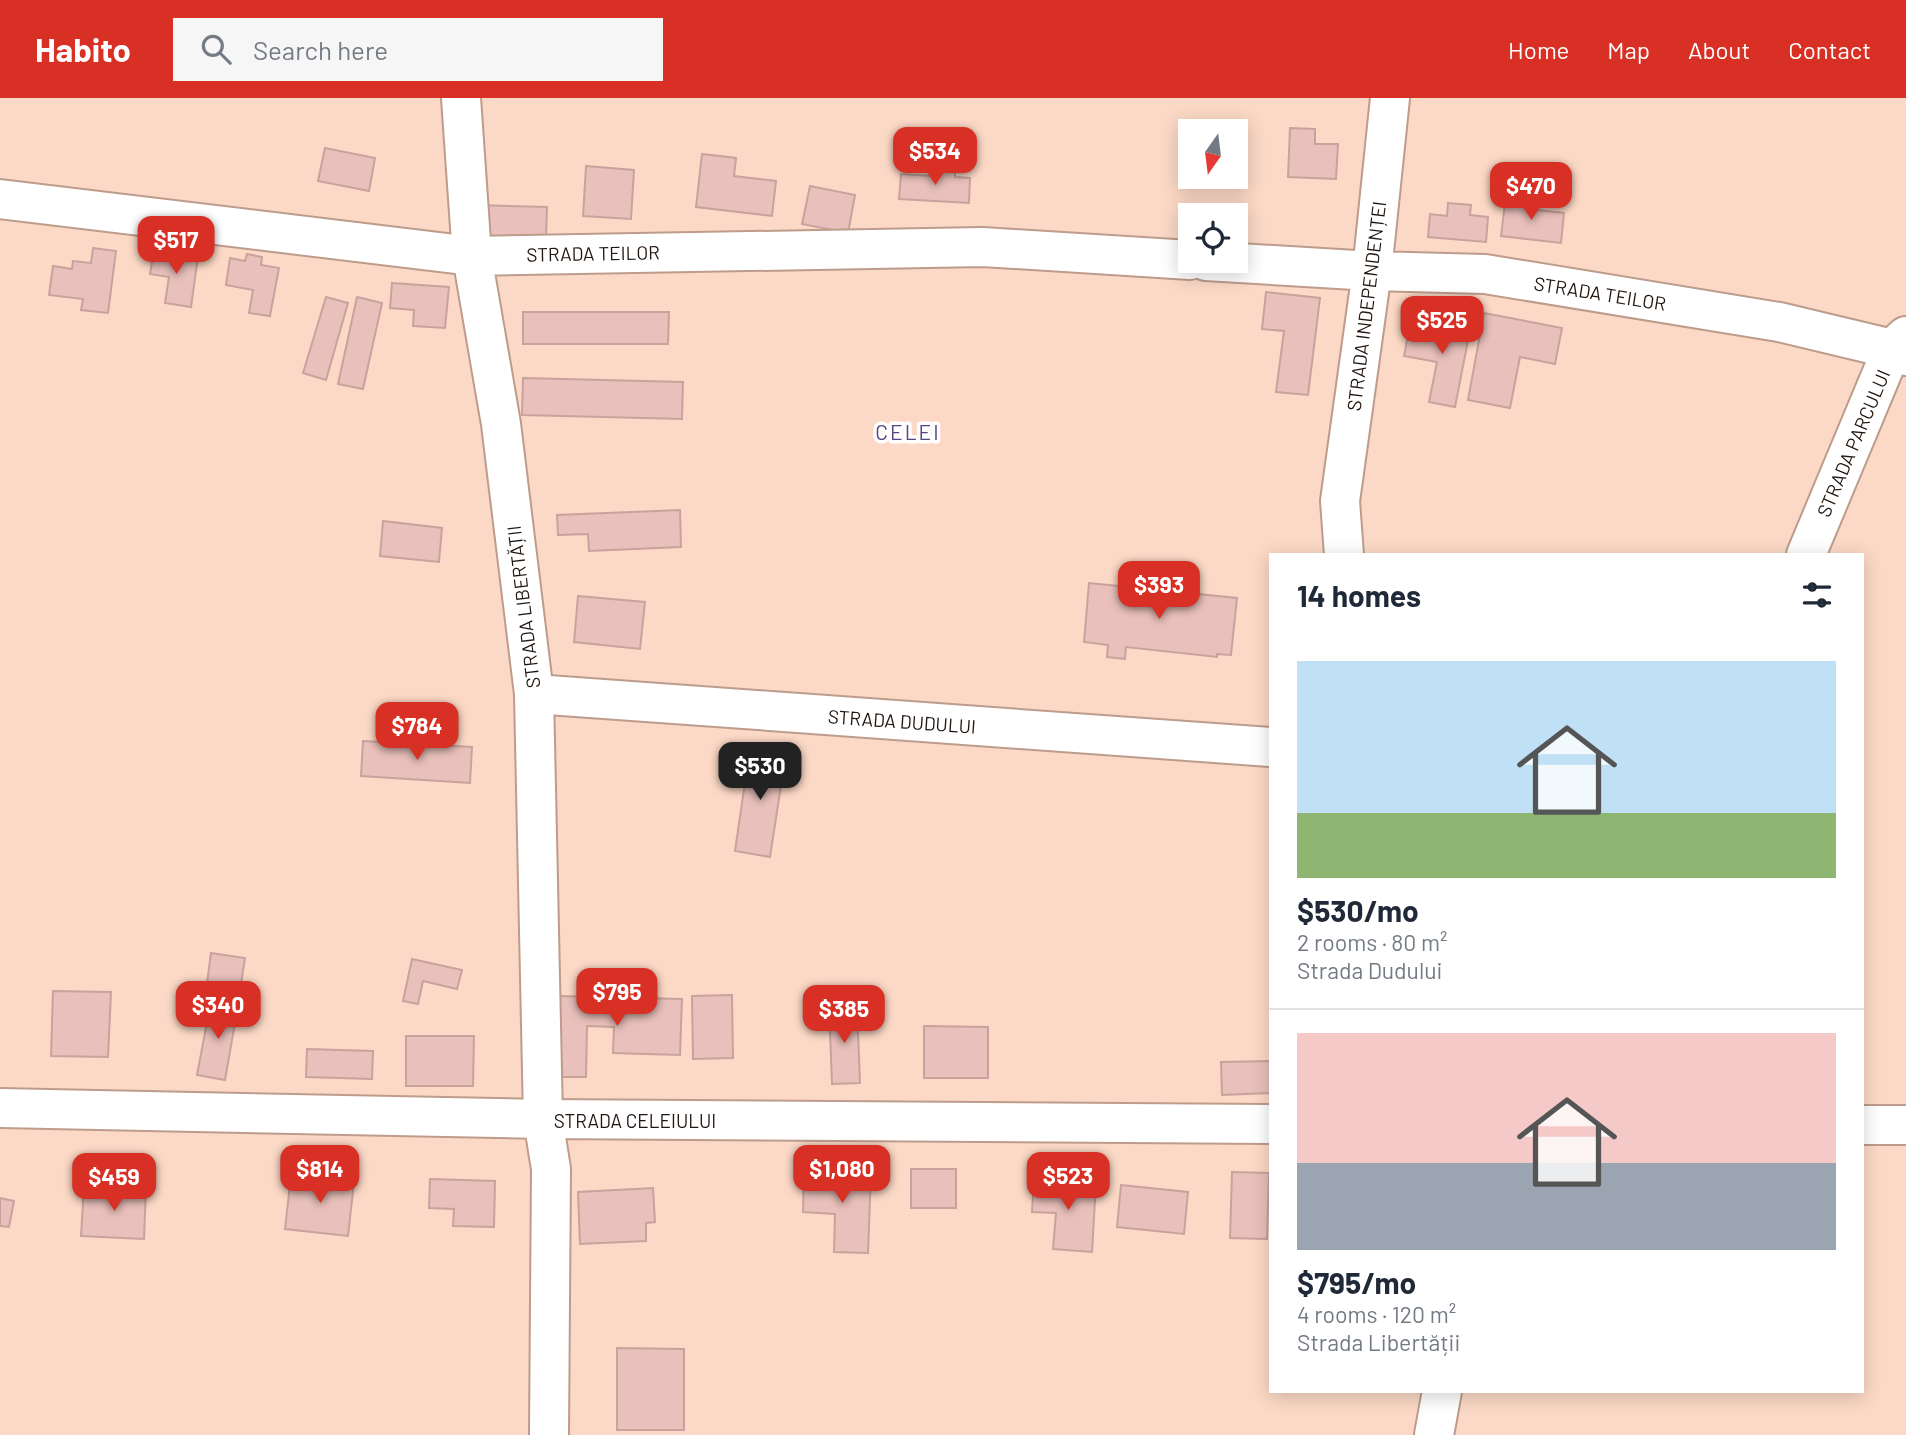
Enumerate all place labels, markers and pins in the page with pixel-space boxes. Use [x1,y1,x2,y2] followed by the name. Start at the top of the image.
[894,127,976,187] pin: $534
[1490,162,1572,222] pin: $470
[135,216,217,276] pin: $517
[1401,296,1483,356] pin: $525
[1118,561,1200,621] pin: $393
[376,702,458,762] pin: $784
[719,742,801,802] pin: $530
[576,968,658,1028] pin: $795
[177,982,259,1041] pin: $340
[803,986,885,1045] pin: $385
[279,1146,361,1205] pin: $814
[785,1146,899,1205] pin: $1,080
[1027,1152,1109,1212] pin: $523
[73,1154,155,1213] pin: $459

